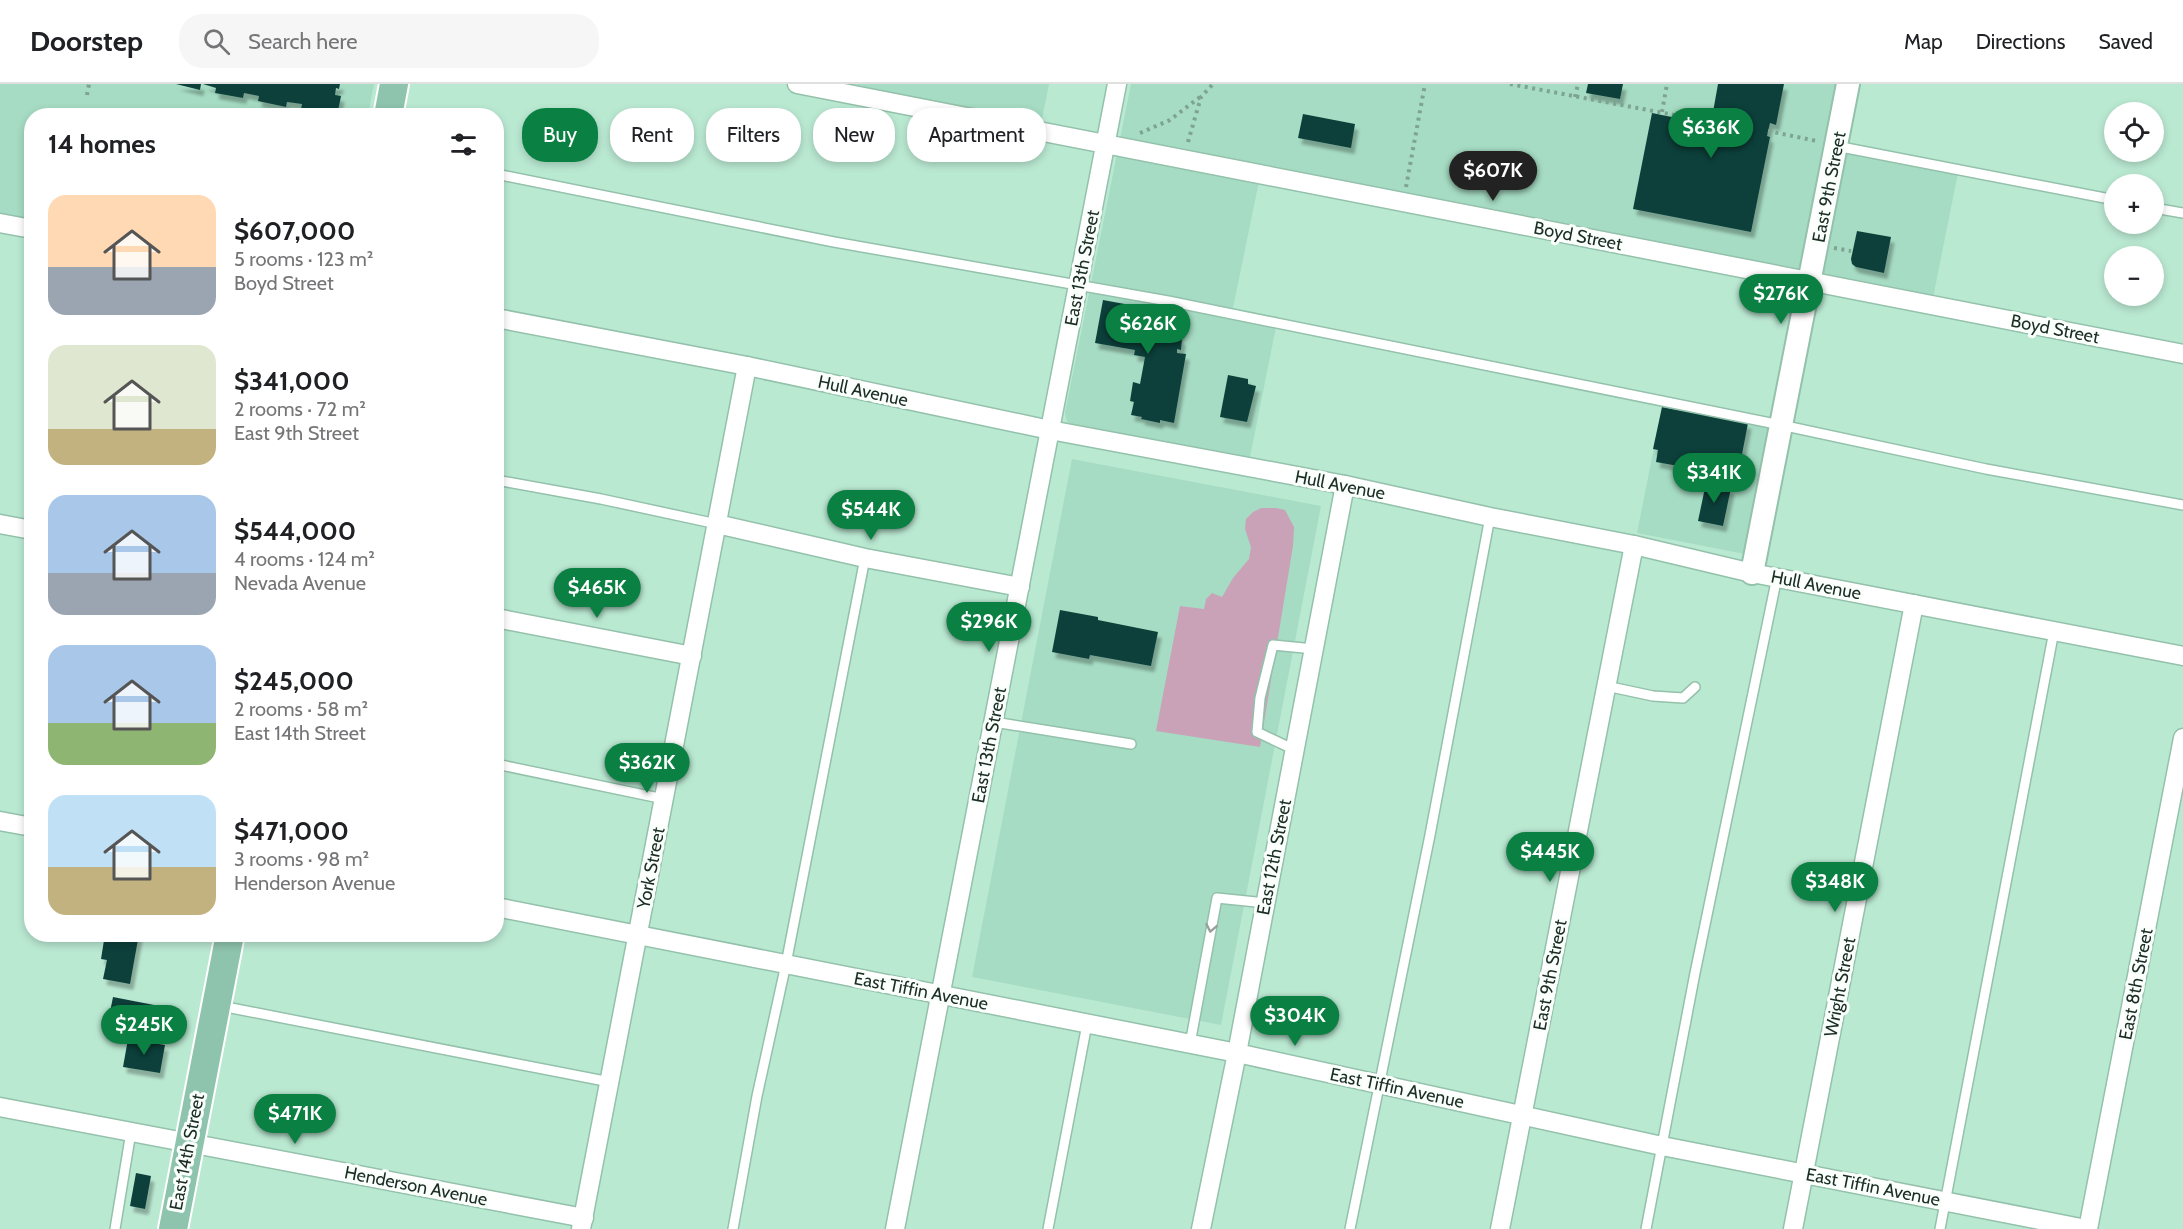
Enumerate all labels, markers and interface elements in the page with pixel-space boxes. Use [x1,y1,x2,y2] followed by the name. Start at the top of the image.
[179,14,599,68] search box
[30,24,143,58] text: Doorstep
[200,25,233,58] icon: search
[248,28,357,55] text: Search here
[1904,29,1943,54] text: Map
[1976,29,2065,54] text: Directions
[2098,29,2153,54] text: Saved
[2104,102,2164,306] map controls
[2104,102,2164,162] button: locate
[522,108,598,162] chip: Buy
[610,108,694,162] chip: Rent
[706,108,801,162] chip: Filters
[813,108,895,162] chip: New
[907,108,1046,162] chip: Apartment
[1669,108,1753,159] pin: $636K
[1682,115,1740,139] text: $636K
[48,128,156,160] text: 14 homes
[447,128,480,161] icon: filters
[1807,130,1851,244] street label: East 9th Street
[1451,151,1535,202] pin: $607K
[1463,158,1523,182] text: $607K
[2104,174,2164,234] button: +
[1060,208,1104,328] street label: East 13th Street
[234,215,355,247] text: $607,000
[1532,217,1624,255] street label: Boyd Street
[96,219,168,291] icon: home
[2104,246,2164,306] button: −
[234,247,373,271] text: 5 rooms · 123 m²
[234,271,334,295] text: Boyd Street
[1739,274,1823,325] pin: $276K
[1753,281,1809,305] text: $276K
[1106,304,1190,355] pin: $626K
[2009,310,2101,348] street label: Boyd Street
[1119,311,1177,335] text: $626K
[234,365,350,397] text: $341,000
[96,369,168,441] icon: home
[816,371,910,411] street label: Hull Avenue
[234,397,366,421] text: 2 rooms · 72 m²
[234,421,359,445] text: East 9th Street
[1672,453,1756,504] pin: $341K
[1687,460,1741,484] text: $341K
[1293,465,1387,505] street label: Hull Avenue
[829,490,913,541] pin: $544K
[841,497,901,521] text: $544K
[234,515,356,547] text: $544,000
[96,519,168,591] icon: home
[234,547,375,571] text: 4 rooms · 124 m²
[1769,565,1863,605] street label: Hull Avenue
[555,568,639,619] pin: $465K
[234,571,366,595] text: Nevada Avenue
[568,575,626,599] text: $465K
[947,602,1031,653] pin: $296K
[960,609,1018,633] text: $296K
[234,665,354,697] text: $245,000
[96,669,168,741] icon: home
[967,685,1011,805] street label: East 13th Street
[234,697,368,721] text: 2 rooms · 58 m²
[234,721,366,745] text: East 14th Street
[605,743,689,794] pin: $362K
[619,750,675,774] text: $362K
[1252,797,1296,917] street label: East 12th Street
[234,815,349,847] text: $471,000
[96,819,168,891] icon: home
[632,825,670,912] street label: York Street
[1508,832,1592,883] pin: $445K
[1520,839,1580,863] text: $445K
[234,847,369,871] text: 3 rooms · 98 m²
[1793,862,1877,913] pin: $348K
[1805,869,1865,893] text: $348K
[234,871,395,895] text: Henderson Avenue
[1528,918,1572,1032] street label: East 9th Street
[1205,923,1218,933] one-way arrow
[2114,926,2158,1042] street label: East 8th Street
[1820,935,1860,1039] street label: Wright Street
[852,967,990,1015] street label: East Tiffin Avenue
[1253,996,1337,1047] pin: $304K
[1264,1003,1326,1027] text: $304K
[102,1005,186,1056] pin: $245K
[115,1012,173,1036] text: $245K
[1328,1063,1466,1113] street label: East Tiffin Avenue
[165,1092,209,1212] street label: East 14th Street
[253,1094,337,1145] pin: $471K
[268,1101,322,1125] text: $471K
[343,1161,489,1211] street label: Henderson Avenue
[1804,1163,1942,1211] street label: East Tiffin Avenue

